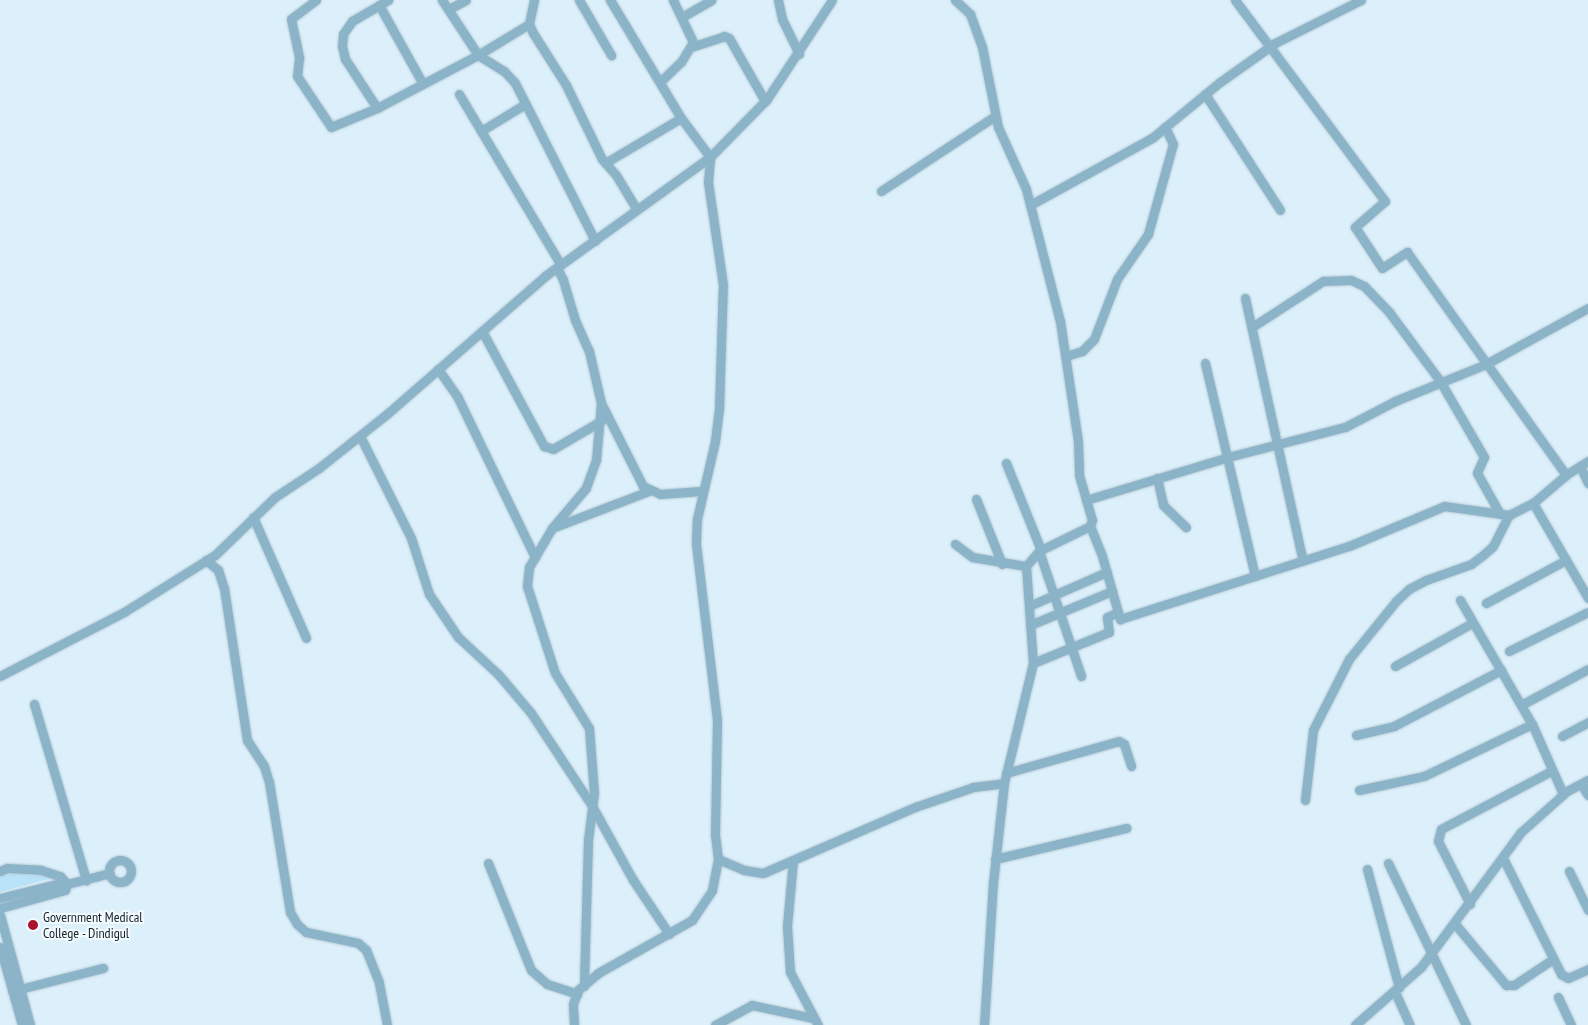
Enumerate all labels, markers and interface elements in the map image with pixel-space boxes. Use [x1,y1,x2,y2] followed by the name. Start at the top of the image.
[43,909,142,942] place label: Government Medical College - Dindigul
[27,919,39,931] marker: Government Medical College - Dindigul

